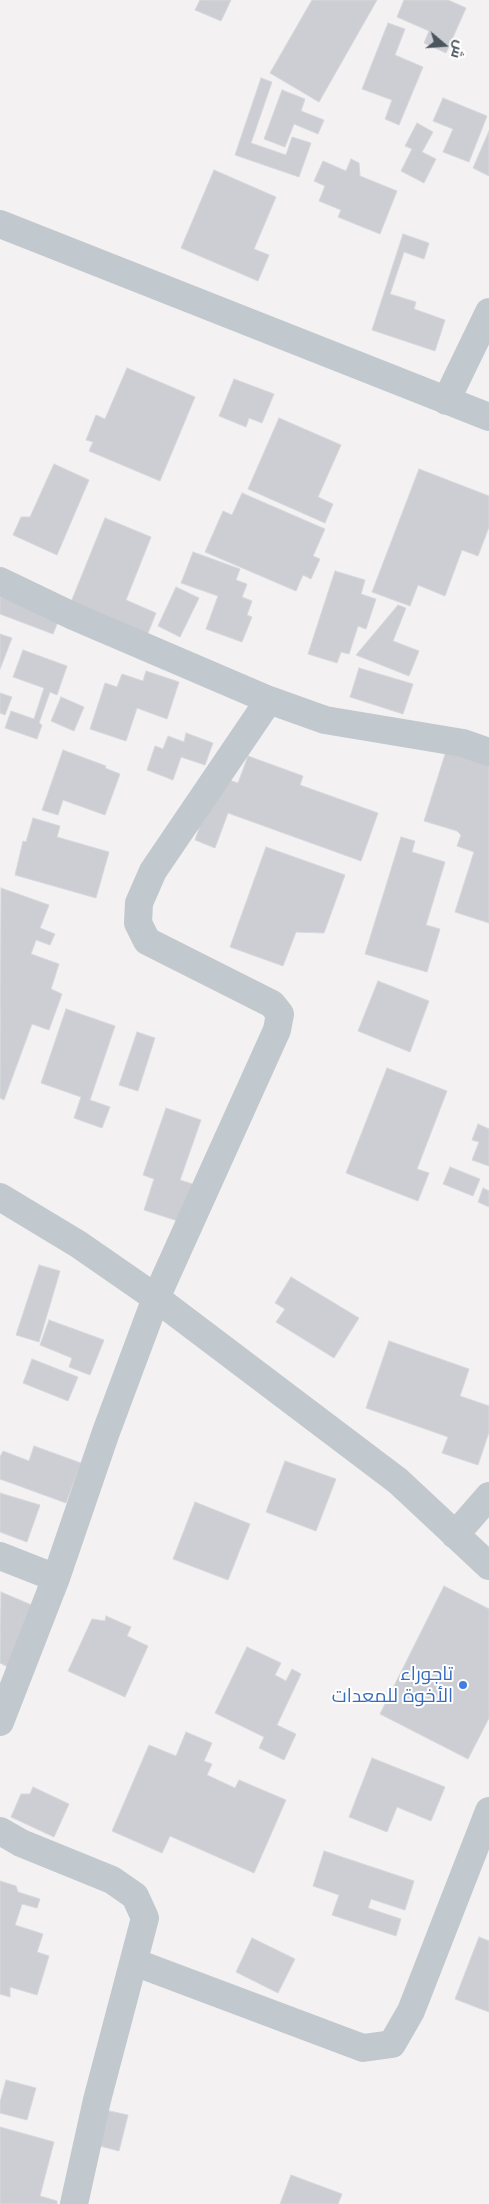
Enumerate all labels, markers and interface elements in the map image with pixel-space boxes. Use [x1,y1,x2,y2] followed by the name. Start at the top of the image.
[419,20,469,70] north arrow
[447,38,470,61] text: ش
[332,1663,453,1707] place label: تاجوراء الأخوة للمعدات
[457,1679,469,1691] marker: تاجوراء الأخوة للمعدات

